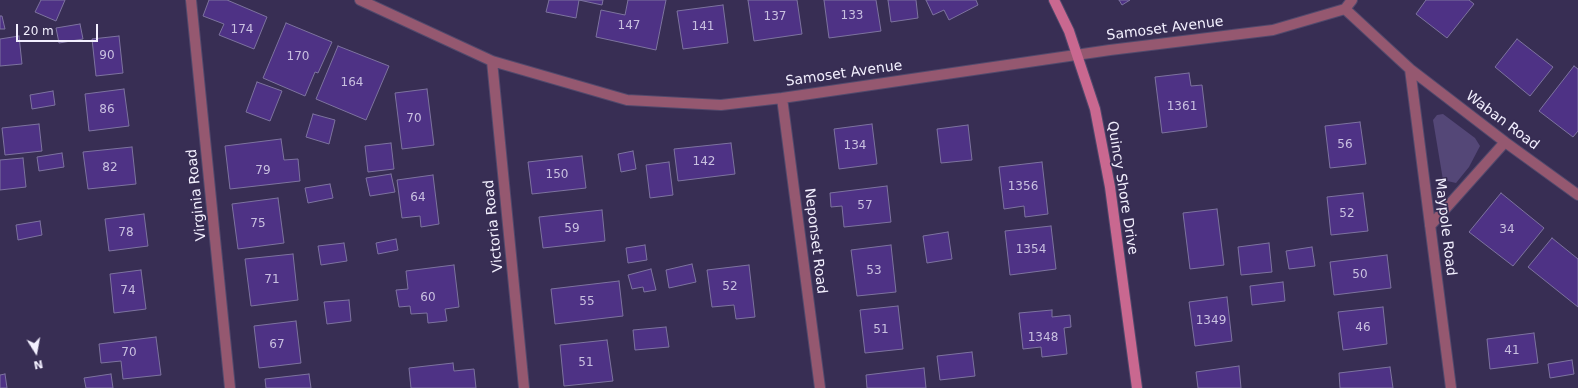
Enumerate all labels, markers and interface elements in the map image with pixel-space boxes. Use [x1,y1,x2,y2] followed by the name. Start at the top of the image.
[841,9,863,23] house number: 133
[764,10,786,24] house number: 137
[1106,14,1224,44] street label: Samoset Avenue
[18,16,100,42] scale bar
[618,19,640,33] house number: 147
[692,20,714,34] house number: 141
[231,23,253,37] house number: 174
[23,24,54,38] text: 20 m
[99,49,115,63] house number: 90
[287,50,309,64] house number: 170
[785,58,903,90] street label: Samoset Avenue
[341,76,363,90] house number: 164
[1462,88,1542,154] street label: Waban Road
[1167,100,1197,114] house number: 1361
[99,103,115,117] house number: 86
[406,112,422,126] house number: 70
[1103,120,1141,256] street label: Quincy Shore Drive
[1337,138,1353,152] house number: 56
[844,139,866,153] house number: 134
[184,148,210,242] street label: Virginia Road
[693,155,715,169] house number: 142
[102,161,118,175] house number: 82
[255,164,271,178] house number: 79
[546,168,568,182] house number: 150
[1431,177,1459,277] street label: Maypole Road
[481,179,507,273] street label: Victoria Road
[1008,180,1038,194] house number: 1356
[800,187,830,295] street label: Neponset Road
[410,191,426,205] house number: 64
[857,199,873,213] house number: 57
[1339,207,1355,221] house number: 52
[250,217,266,231] house number: 75
[564,222,580,236] house number: 59
[1499,223,1515,237] house number: 34
[118,226,134,240] house number: 78
[1016,243,1046,257] house number: 1354
[866,264,882,278] house number: 53
[1352,268,1368,282] house number: 50
[264,273,280,287] house number: 71
[722,280,738,294] house number: 52
[120,284,136,298] house number: 74
[420,291,436,305] house number: 60
[579,295,595,309] house number: 55
[1196,314,1226,328] house number: 1349
[1355,321,1371,335] house number: 46
[873,323,889,337] house number: 51
[1028,331,1058,345] house number: 1348
[16,332,56,372] north arrow
[269,338,285,352] house number: 67
[1504,344,1520,358] house number: 41
[121,346,137,360] house number: 70
[578,356,594,370] house number: 51
[33,357,44,372] text: N

